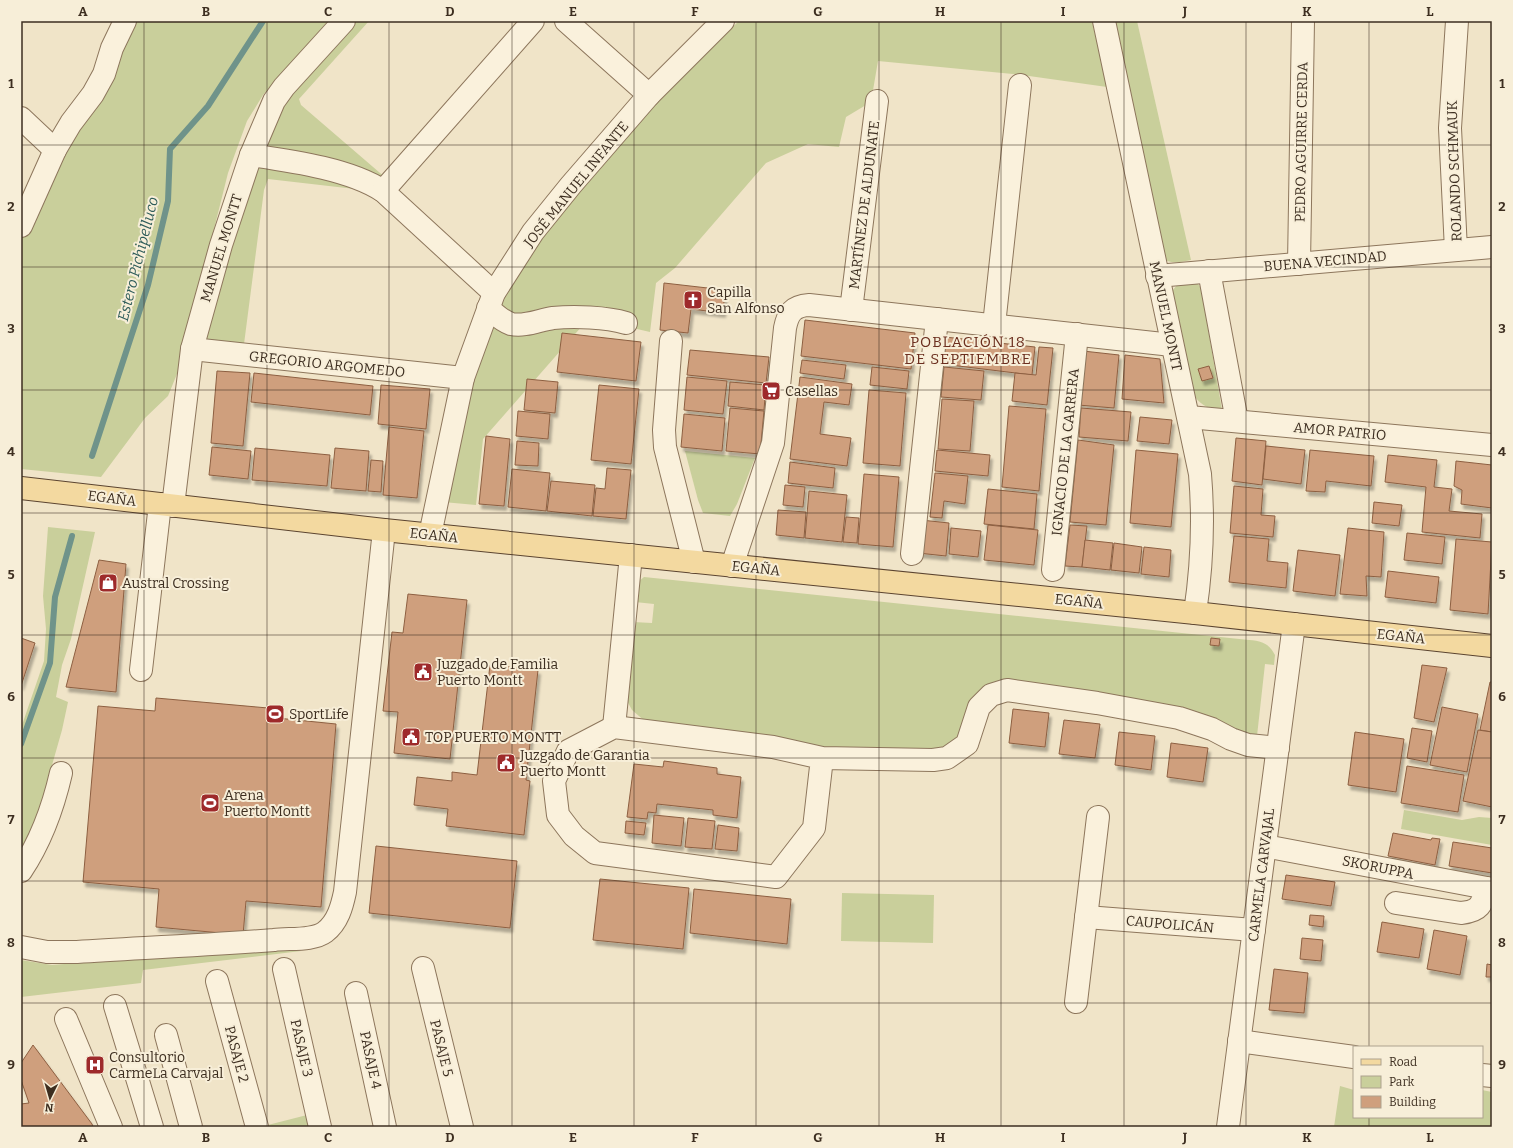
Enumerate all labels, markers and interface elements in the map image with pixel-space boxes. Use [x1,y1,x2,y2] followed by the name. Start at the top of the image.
[78,4,88,19] text: A
[202,4,210,19] text: B
[324,4,332,19] text: C
[445,4,455,19] text: D
[569,4,577,19] text: E
[691,4,699,19] text: F
[813,4,823,19] text: G
[935,4,945,19] text: H
[1061,4,1066,19] text: I
[1182,4,1188,19] text: J
[1302,4,1312,19] text: K
[1426,4,1434,19] text: L
[1292,62,1311,222] street label: PEDRO AGUIRRE CERDA
[8,76,14,91] text: 1
[1499,76,1505,91] text: 1
[1444,100,1465,242] street label: ROLANDO SCHMAUK
[519,117,632,251] street label: JOSÉ MANUEL INFANTE
[845,120,883,290] street label: MARTÍNEZ DE ALDUNATE
[197,192,246,304] street label: MANUEL MONTT
[114,195,162,323] water label: Estero Pichipelluco
[7,199,15,214] text: 2
[1498,199,1506,214] text: 2
[1263,248,1387,275] street label: BUENA VECINDAD
[1146,260,1185,373] street label: MANUEL MONTT
[707,284,785,317] place label: Capilla San Alfonso
[682,289,704,311] church icon: Capilla San Alfonso
[7,321,15,336] text: 3
[1498,321,1506,336] text: 3
[904,333,1032,368] district label: POBLACIÓN 18 DE SEPTIEMBRE
[248,348,406,381] street label: GREGORIO ARGOMEDO
[1048,367,1083,537] street label: IGNACIO DE LA CARRERA
[760,380,782,402] supermarket icon: Casellas
[785,383,838,400] place label: Casellas
[1293,419,1387,444] street label: AMOR PATRIO
[7,444,15,459] text: 4
[1498,444,1506,459] text: 4
[87,487,137,510] street label: EGAÑA
[409,525,459,547] street label: EGAÑA
[731,558,781,580] street label: EGAÑA
[7,567,15,582] text: 5
[1498,567,1506,582] text: 5
[97,572,119,594] shop icon: Austral Crossing
[122,575,229,592] place label: Austral Crossing
[1054,591,1104,613] street label: EGAÑA
[1376,626,1426,648] street label: EGAÑA
[436,656,559,689] place label: Juzgado de Familia Puerto Montt
[412,661,434,683] public building icon: Juzgado de Familia Puerto Montt
[7,689,15,704] text: 6
[1498,689,1506,704] text: 6
[264,703,286,725] sports icon: SportLife
[289,706,349,723] place label: SportLife
[400,726,422,748] public building icon: TOP PUERTO MONTT
[425,729,561,746] place label: TOP PUERTO MONTT
[519,747,650,780] place label: Juzgado de Garantia Puerto Montt
[495,752,517,774] public building icon: Juzgado de Garantia Puerto Montt
[224,787,310,820] place label: Arena Puerto Montt
[199,792,221,814] sports icon: Arena Puerto Montt
[1245,807,1278,943] street label: CARMELA CARVAJAL
[8,812,15,827] text: 7
[1499,812,1506,827] text: 7
[1341,852,1415,883] street label: SKORUPPA
[1125,911,1215,937] street label: CAUPOLICÁN
[7,935,15,950] text: 8
[1498,935,1506,950] text: 8
[287,1018,316,1079] street label: PASAJE 3
[426,1018,457,1078] street label: PASAJE 5
[221,1024,252,1084] street label: PASAJE 2
[356,1030,385,1091] street label: PASAJE 4
[1353,1046,1483,1118] legend
[109,1049,223,1082] place label: Consultorio CarmeLa Carvajal
[84,1054,106,1076] hospital icon: Consultorio CarmeLa Carvajal
[1389,1055,1417,1069] text: Road
[7,1057,15,1072] text: 9
[1498,1057,1506,1072] text: 9
[1389,1075,1415,1089] text: Park
[30,1078,70,1118] north arrow
[1389,1095,1436,1109] text: Building
[44,1101,54,1114] text: N
[78,1130,88,1145] text: A
[202,1130,210,1145] text: B
[324,1130,332,1145] text: C
[445,1130,455,1145] text: D
[569,1130,577,1145] text: E
[691,1130,699,1145] text: F
[813,1130,823,1145] text: G
[935,1130,945,1145] text: H
[1061,1130,1066,1145] text: I
[1182,1130,1188,1145] text: J
[1302,1130,1312,1145] text: K
[1426,1130,1434,1145] text: L

